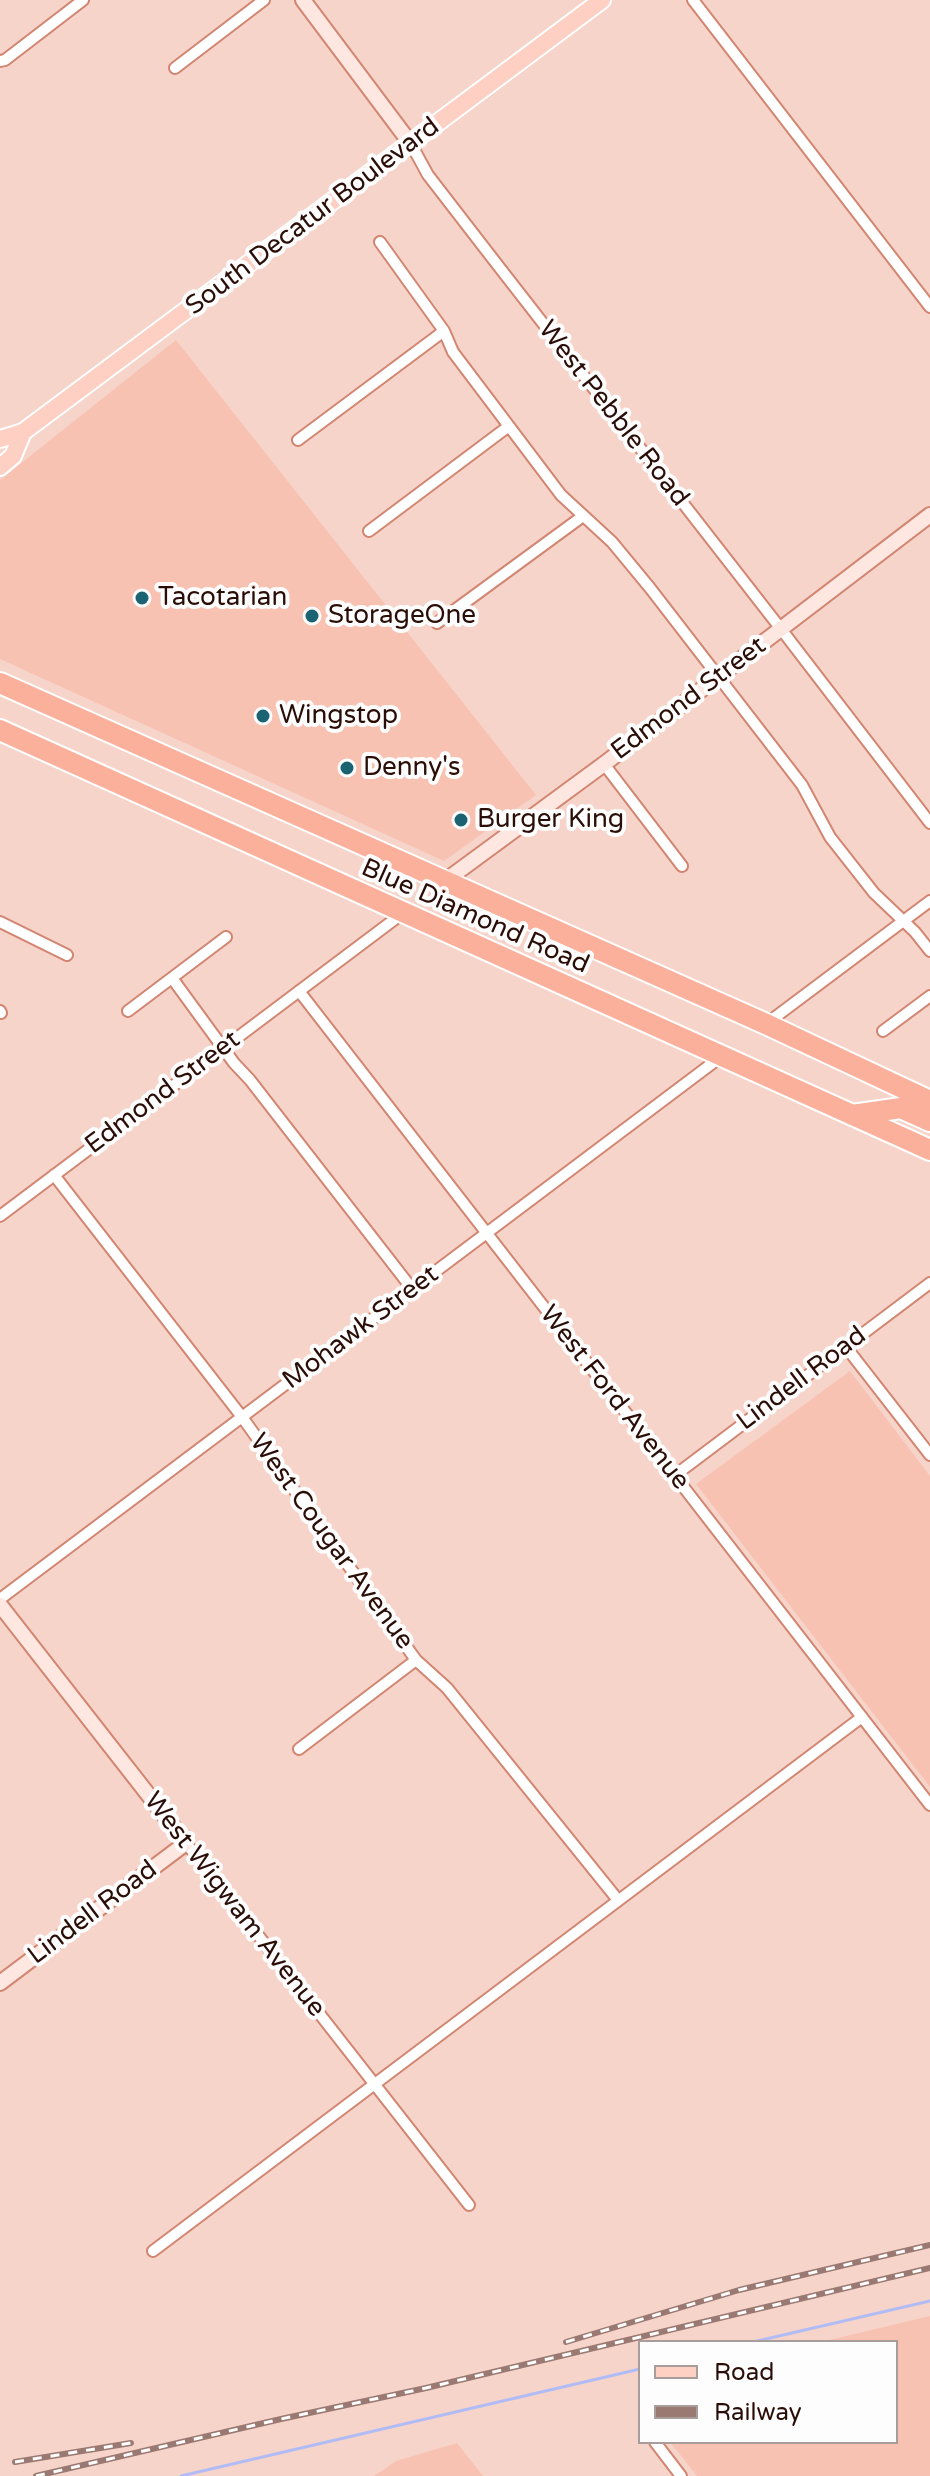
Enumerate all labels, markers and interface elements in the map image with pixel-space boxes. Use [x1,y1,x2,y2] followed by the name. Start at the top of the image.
[180,111,446,323] street label: South Decatur Boulevard
[531,315,695,513] street label: West Pebble Road
[158,582,287,614] place label: Tacotarian
[133,589,151,607] marker: Tacotarian
[328,600,476,632] place label: StorageOne
[303,607,321,625] marker: StorageOne
[605,631,773,767] street label: Edmond Street
[279,700,398,732] place label: Wingstop
[254,707,272,725] marker: Wingstop
[363,752,460,784] place label: Denny's
[338,759,356,777] marker: Denny's
[477,804,624,836] place label: Burger King
[452,811,470,829] marker: Burger King
[356,853,594,981] street label: Blue Diamond Road
[79,1025,247,1161] street label: Edmond Street
[277,1259,445,1397] street label: Mohawk Street
[532,1300,696,1496] street label: West Ford Avenue
[731,1320,873,1438] street label: Lindell Road
[242,1428,420,1656] street label: West Cougar Avenue
[137,1786,331,2024] street label: West Wigwam Avenue
[22,1854,164,1972] street label: Lindell Road
[638,2340,898,2444] legend
[714,2358,774,2387] text: Road
[714,2398,802,2427] text: Railway

